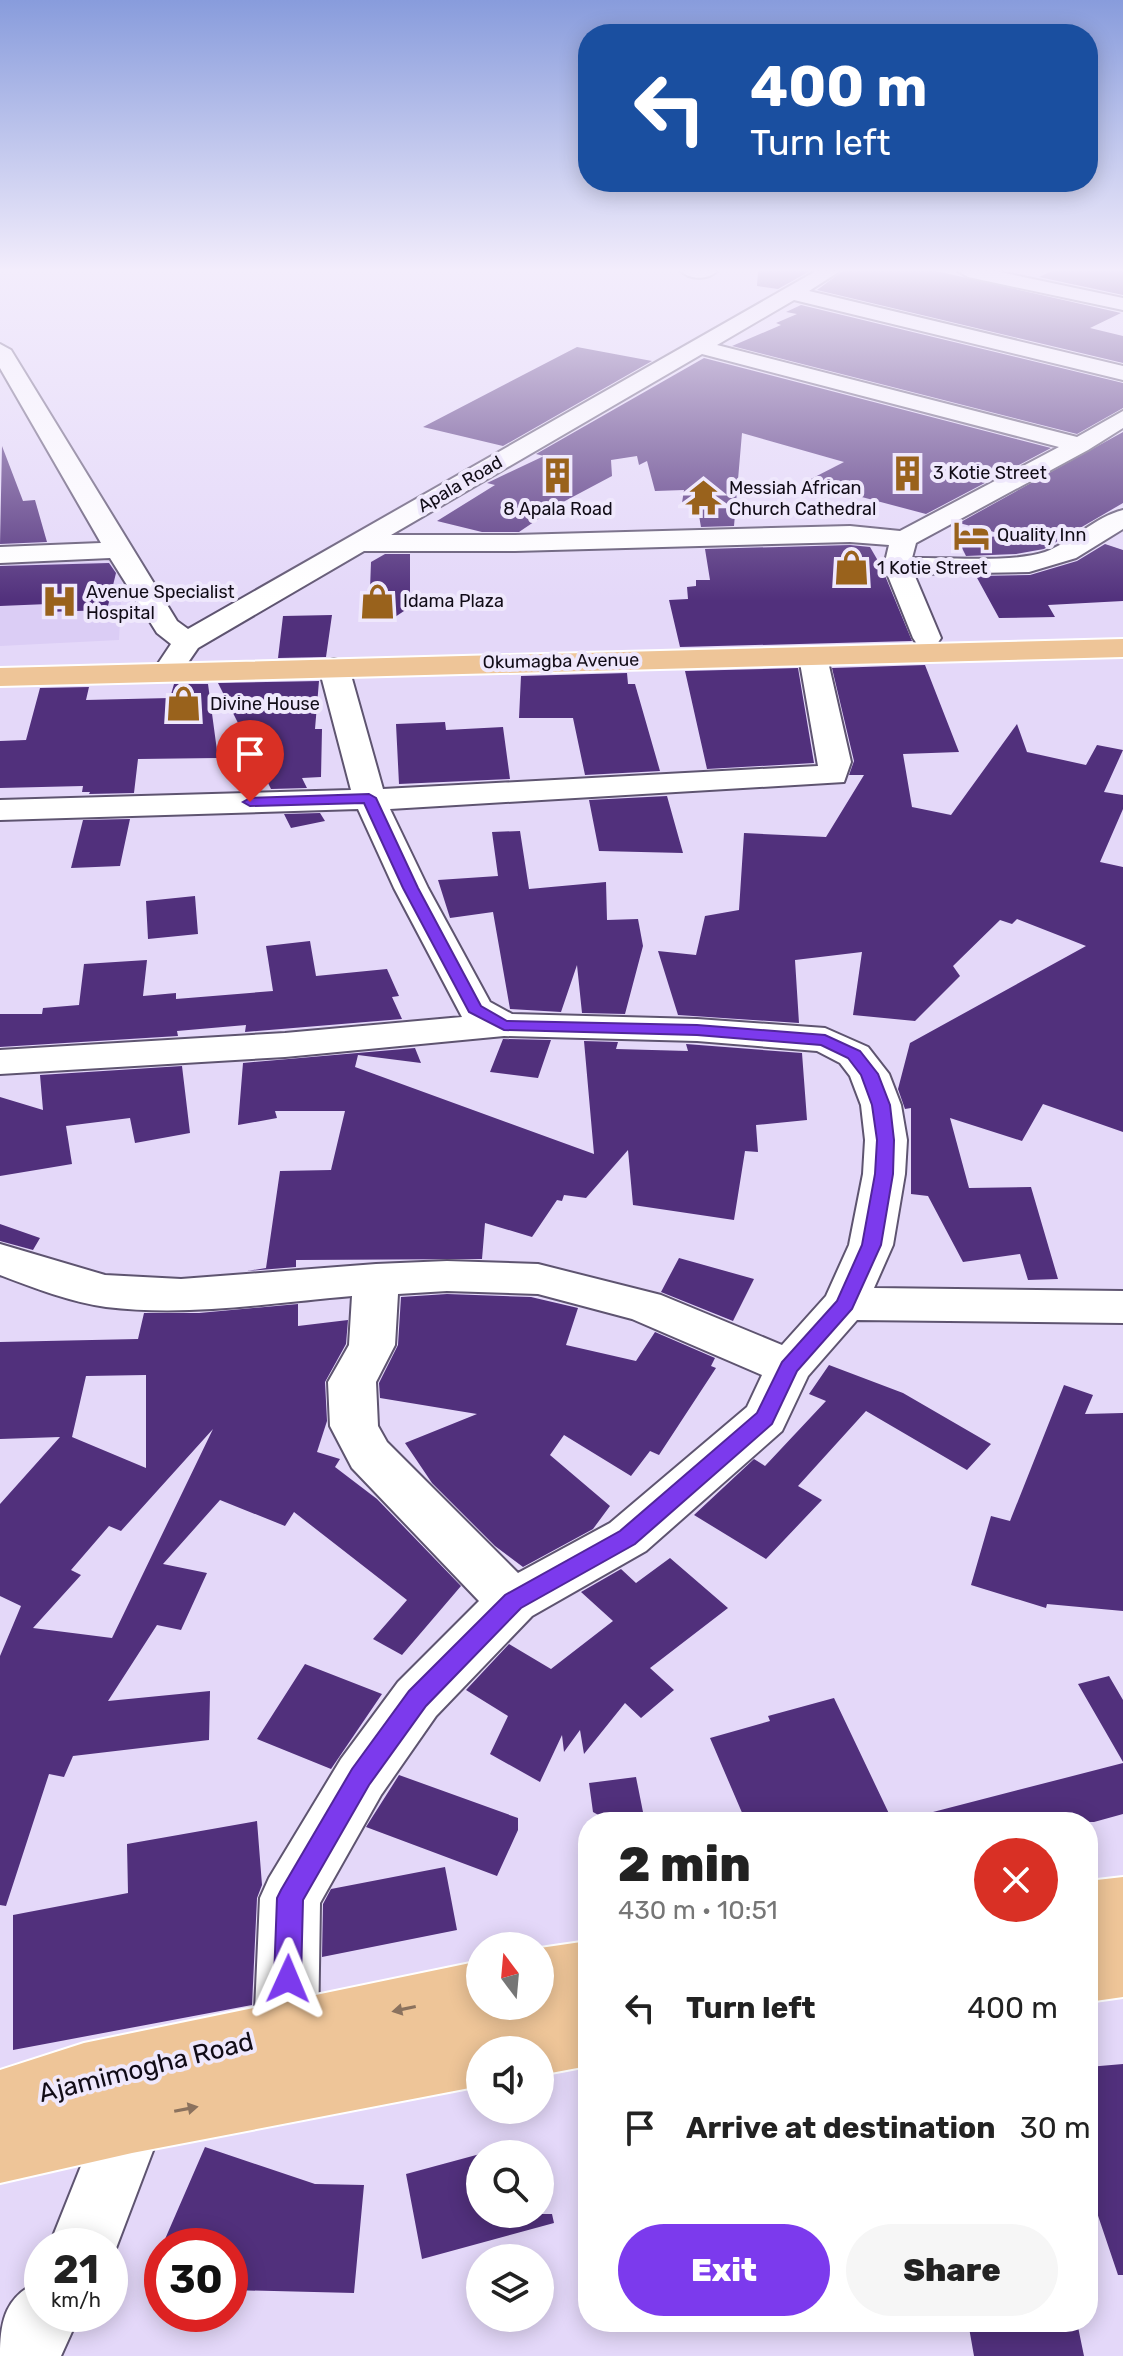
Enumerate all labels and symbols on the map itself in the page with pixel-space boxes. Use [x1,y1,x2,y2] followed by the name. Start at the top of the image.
[414,451,506,517] street label: Apala Road
[888,454,926,492] building icon: 3 Kotie Street
[539,456,577,494] building icon: 8 Apala Road
[933,462,1047,484] place label: 3 Kotie Street
[729,477,876,520] place label: Messiah African Church Cathedral
[684,479,722,517] temple icon: Messiah African Church Cathedral
[503,498,613,520] place label: 8 Apala Road
[952,516,990,554] hotel icon: Quality Inn
[997,524,1086,546] place label: Quality Inn
[832,549,870,587] shop icon: 1 Kotie Street
[877,557,988,579] place label: 1 Kotie Street
[86,581,235,624] place label: Avenue Specialist Hospital
[358,582,396,620] shop icon: Idama Plaza
[41,583,79,621] hospital icon: Avenue Specialist Hospital
[403,590,504,612] place label: Idama Plaza
[483,649,639,673] street label: Okumagba Avenue
[165,685,203,723] shop icon: Divine House
[210,693,320,715] place label: Divine House
[216,720,284,802] pin
[466,1932,554,2020] north arrow
[246,1937,330,2021] position arrow
[391,2003,416,2016] one-way arrow
[36,2026,257,2109] street label: Ajamimogha Road
[174,2102,199,2114] one-way arrow
[144,2228,248,2332] speed limit sign: 30

